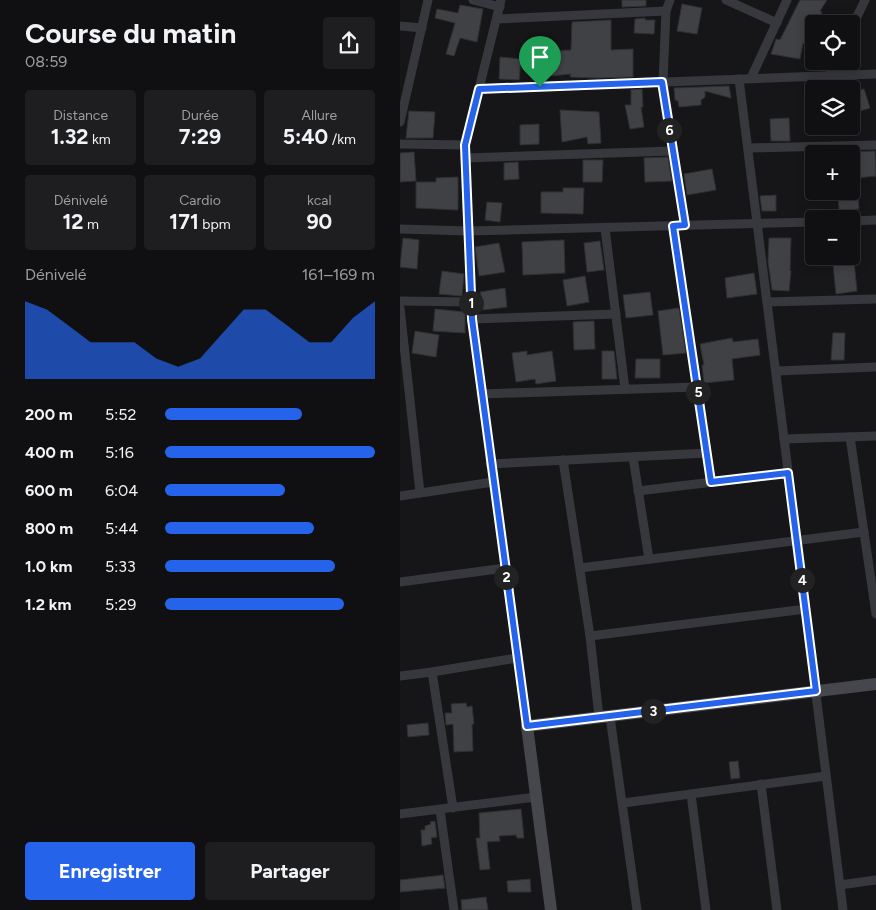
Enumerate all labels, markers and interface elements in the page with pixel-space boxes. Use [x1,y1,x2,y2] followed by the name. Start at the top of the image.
[805,15,860,265] map controls
[805,15,860,70] button: locate
[25,16,236,50] text: Course du matin
[323,17,375,69] button: share
[519,36,561,87] pin
[526,43,554,71] icon: arrive
[25,52,67,71] text: 08:59
[805,80,860,135] button: layers
[53,107,108,124] text: Distance
[181,107,219,124] text: Durée
[301,107,337,124] text: Allure
[656,118,682,142] pin: 6
[665,122,674,139] text: 6
[51,124,89,149] text: 1.32
[179,124,221,149] text: 7:29
[283,124,328,149] text: 5:40
[89,131,111,148] text: km
[328,131,356,148] text: /km
[805,145,860,200] button: +
[54,192,108,209] text: Dénivelé
[179,192,221,209] text: Cardio
[307,192,332,209] text: kcal
[62,209,83,234] text: 12
[169,209,199,234] text: 171
[306,209,332,234] text: 90
[805,210,860,265] button: −
[83,216,99,233] text: m
[199,216,231,233] text: bpm
[25,265,87,284] text: Dénivelé
[302,265,375,284] text: 161–169 m
[458,290,484,316] pin: 1
[469,295,474,312] text: 1
[686,380,710,404] pin: 5
[694,384,703,401] text: 5
[25,405,73,424] text: 200 m
[105,405,136,424] text: 5:52
[25,443,74,462] text: 400 m
[105,443,134,462] text: 5:16
[25,481,73,500] text: 600 m
[105,481,138,500] text: 6:04
[25,519,73,538] text: 800 m
[105,519,138,538] text: 5:44
[25,557,72,576] text: 1.0 km
[105,557,136,576] text: 5:33
[494,564,518,590] pin: 2
[790,568,814,592] pin: 4
[502,569,511,586] text: 2
[798,572,807,589] text: 4
[25,595,71,614] text: 1.2 km
[105,595,136,614] text: 5:29
[640,698,666,724] pin: 3
[650,703,657,720] text: 3
[25,842,195,900] button: Enregistrer
[205,842,375,900] button: Partager

